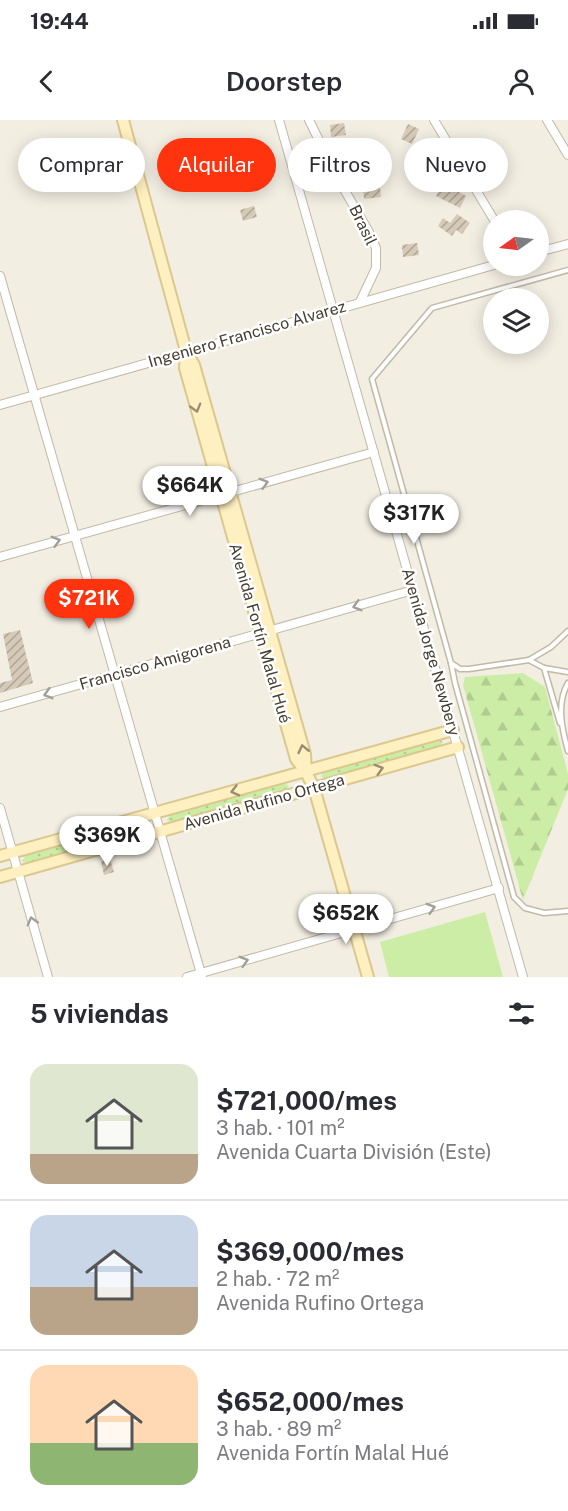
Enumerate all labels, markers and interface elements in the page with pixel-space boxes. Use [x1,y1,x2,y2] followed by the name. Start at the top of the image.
[30,8,89,34] text: 19:44
[30,65,63,98] icon: back
[226,65,342,97] text: Doorstep
[505,65,538,98] icon: person
[18,138,145,192] chip: Comprar
[157,138,276,192] chip: Alquilar
[288,138,392,192] chip: Filtros
[404,138,508,192] chip: Nuevo
[345,202,381,248] street label: Brasil
[483,210,549,276] north arrow
[483,210,549,354] map controls
[483,288,549,354] button: layers
[146,297,348,371] street label: Ingeniero Francisco Alvarez
[189,402,201,413] one-way arrow
[148,466,232,517] pin: $664K
[156,473,224,497] text: $664K
[259,477,269,490] one-way arrow
[372,494,456,545] pin: $317K
[383,501,445,525] text: $317K
[51,536,61,549] one-way arrow
[225,541,295,725] street label: Avenida Fortín Malal Hué
[398,566,464,739] street label: Avenida Jorge Newbery
[47,579,131,630] pin: $721K
[58,586,120,610] text: $721K
[352,599,363,611] one-way arrow
[77,632,233,694] street label: Francisco Amigorena
[43,686,53,699] one-way arrow
[297,744,310,754] one-way arrow
[374,764,384,776] one-way arrow
[181,770,347,834] street label: Avenida Rufino Ortega
[230,784,240,797] one-way arrow
[65,816,149,867] pin: $369K
[73,823,141,847] text: $369K
[304,894,388,945] pin: $652K
[312,901,380,925] text: $652K
[425,903,436,915] one-way arrow
[27,916,39,927] one-way arrow
[238,956,249,968] one-way arrow
[505,997,538,1030] icon: filters
[30,998,169,1029] text: 5 viviendas
[216,1085,397,1116] text: $721,000/mes
[78,1088,150,1160] icon: home
[216,1116,345,1140] text: 3 hab. · 101 m²
[216,1140,492,1164] text: Avenida Cuarta División (Este)
[216,1236,404,1267] text: $369,000/mes
[78,1239,150,1311] icon: home
[216,1267,339,1291] text: 2 hab. · 72 m²
[216,1291,424,1315] text: Avenida Rufino Ortega
[216,1386,404,1417] text: $652,000/mes
[78,1389,150,1461] icon: home
[216,1417,341,1441] text: 3 hab. · 89 m²
[216,1441,449,1465] text: Avenida Fortín Malal Hué

